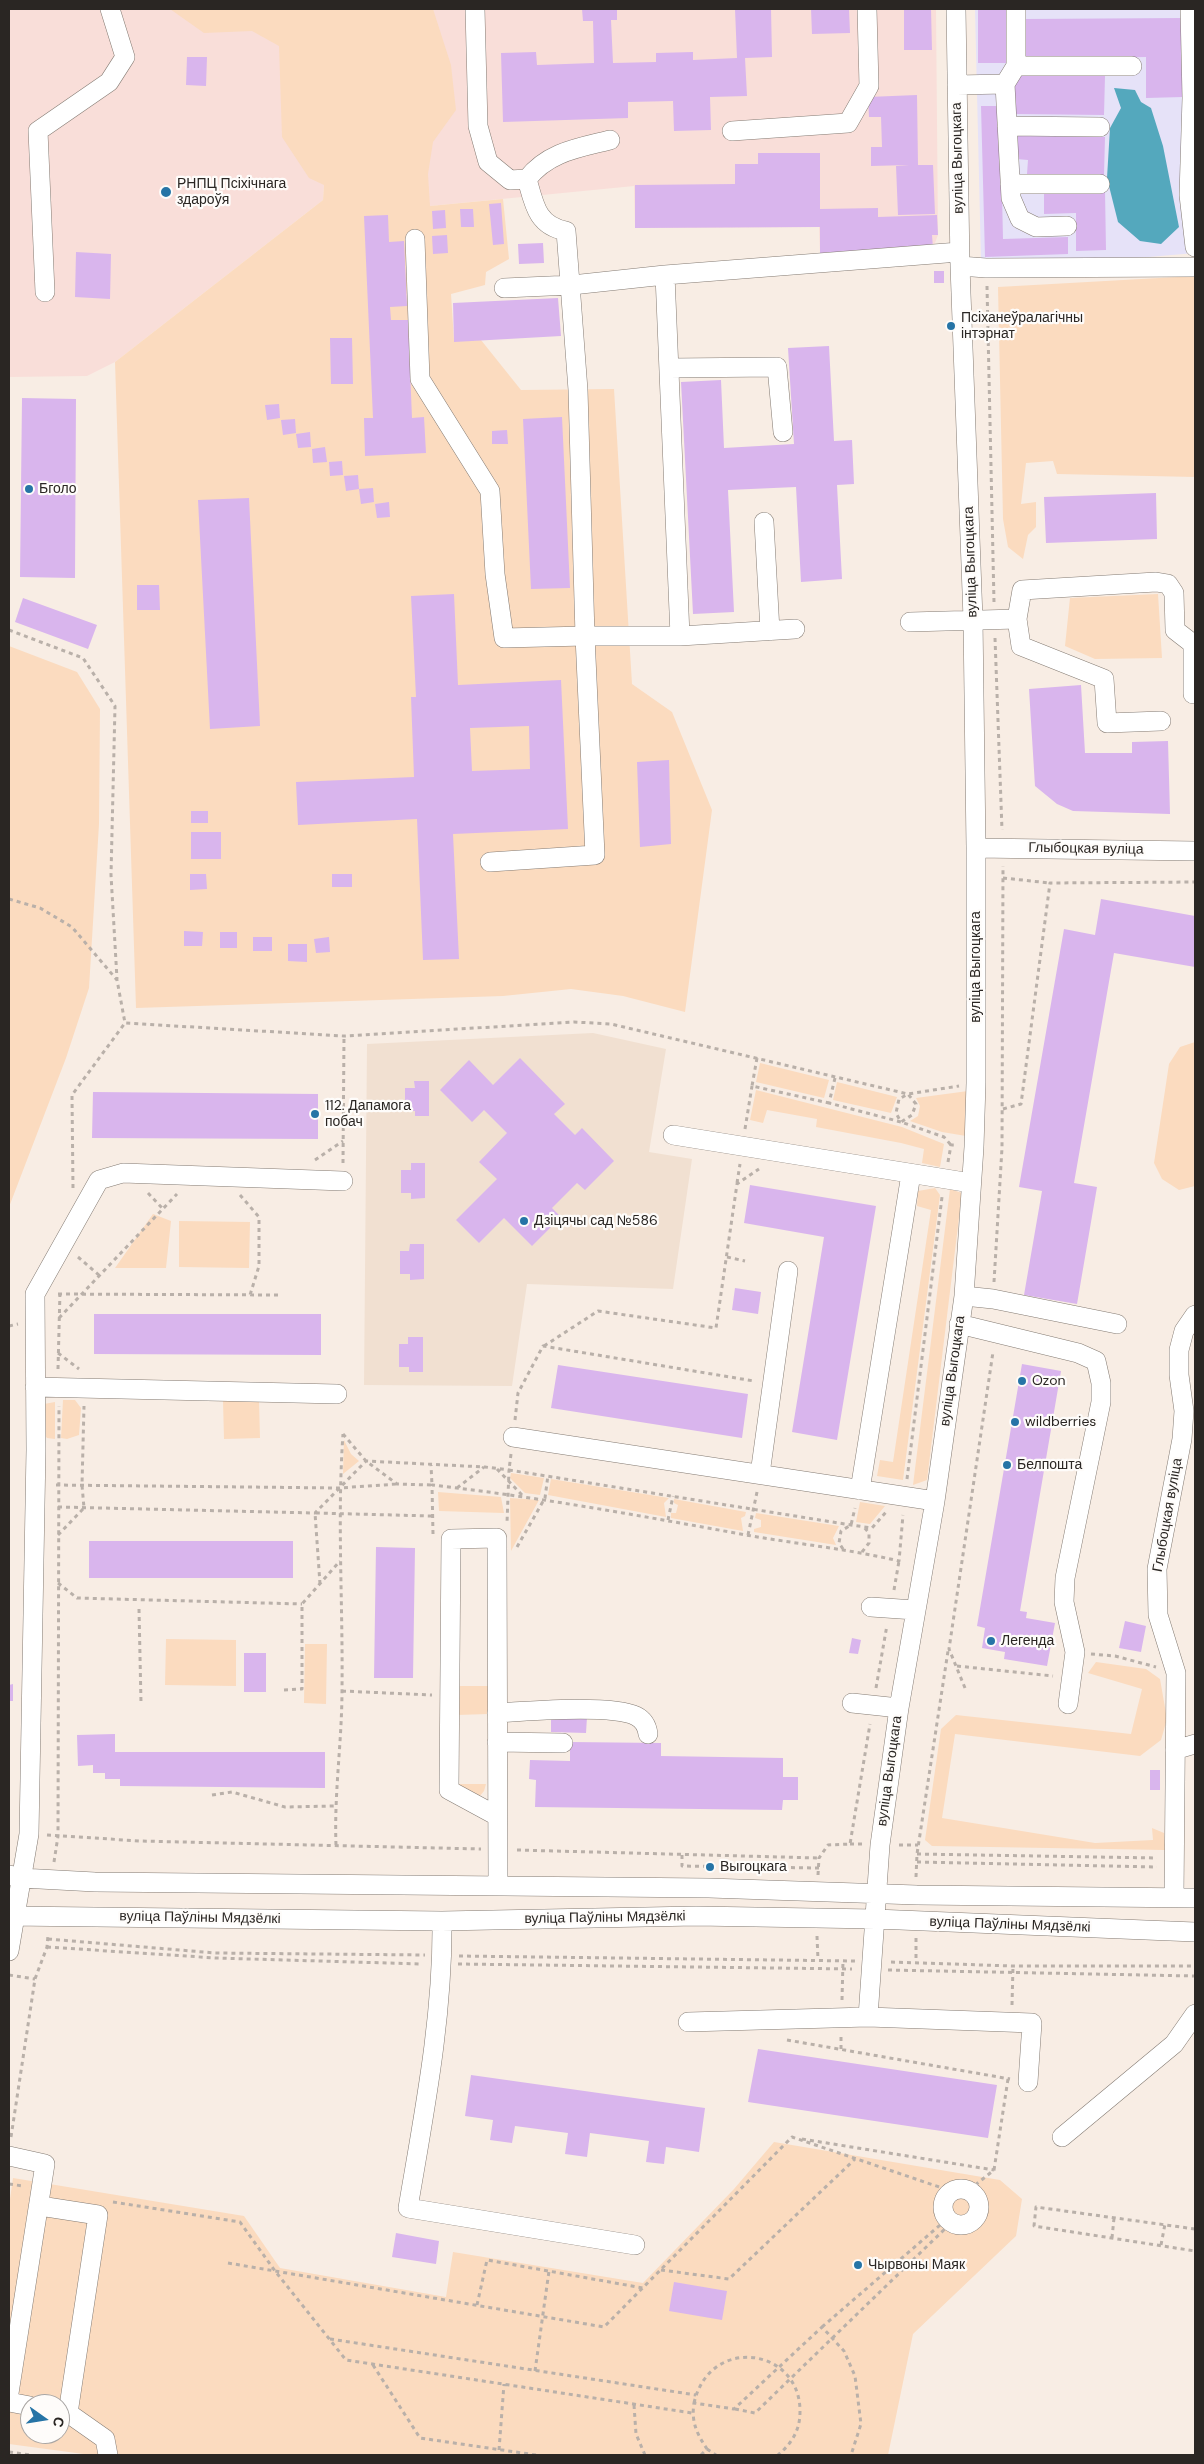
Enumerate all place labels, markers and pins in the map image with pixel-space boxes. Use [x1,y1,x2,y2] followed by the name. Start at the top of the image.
[177,176,286,208] place label: РНПЦ Псіхічнага здароўя
[159,185,173,199] marker: РНПЦ Псіхічнага здароўя
[961,310,1083,342] place label: Псіханеўралагічны інтэрнат
[945,320,957,332] marker: Псіханеўралагічны інтэрнат
[39,481,77,497] place label: Бголо
[23,483,35,495] marker: Бголо
[325,1098,411,1130] place label: 112. Дапамога побач
[309,1108,321,1120] marker: 112. Дапамога побач
[534,1213,658,1229] place label: Дзіцячы сад №586
[518,1215,530,1227] marker: Дзіцячы сад №586
[1032,1373,1066,1389] place label: Ozon
[1016,1375,1028,1387] marker: Ozon
[1025,1414,1096,1430] place label: wildberries
[1009,1416,1021,1428] marker: wildberries
[1017,1457,1082,1473] place label: Белпошта
[1001,1459,1013,1471] marker: Белпошта
[1001,1633,1054,1649] place label: Легенда
[985,1635,997,1647] marker: Легенда
[720,1859,787,1875] place label: Выгоцкага
[704,1861,716,1873] marker: Выгоцкага
[868,2257,965,2273] place label: Чырвоны Маяк
[852,2259,864,2271] marker: Чырвоны Маяк

